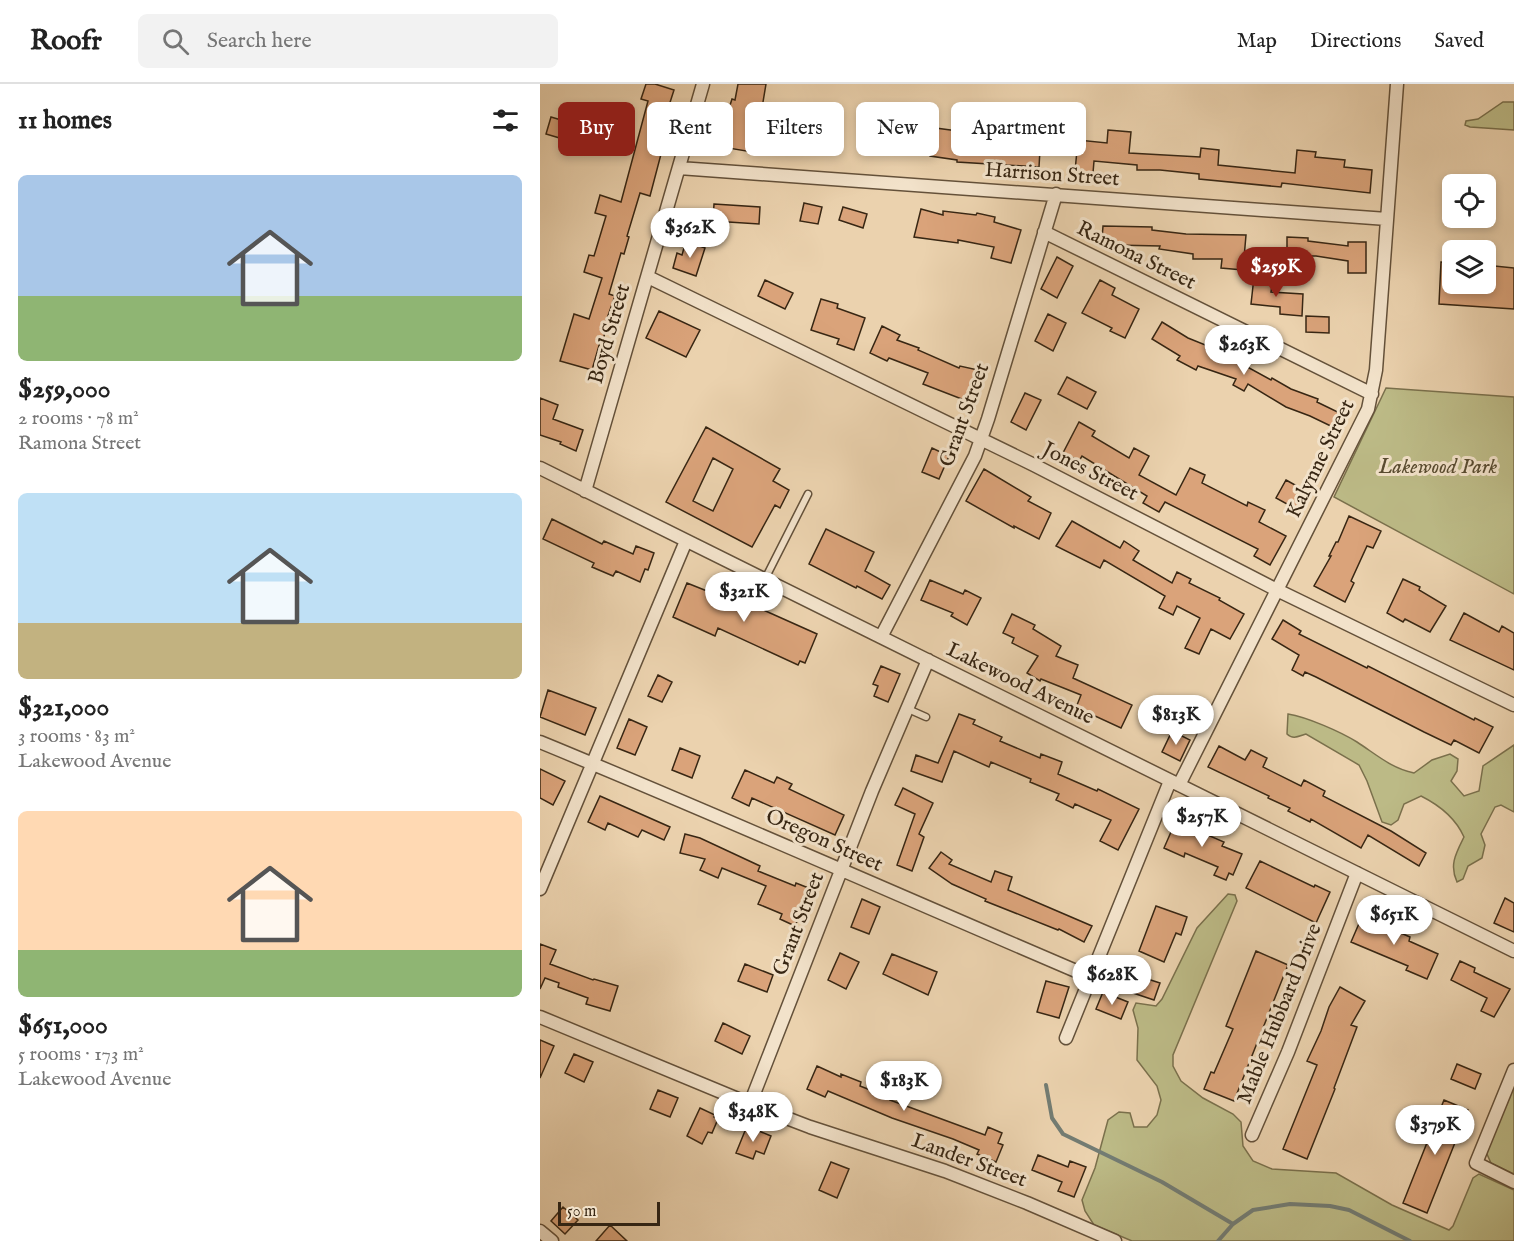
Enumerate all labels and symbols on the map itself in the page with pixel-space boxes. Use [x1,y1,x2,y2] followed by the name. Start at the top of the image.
[984,157,1120,193] street label: Harrison Street
[648,208,732,259] pin: $362K
[1072,216,1200,296] street label: Ramona Street
[1234,247,1318,298] pin: $259K
[583,281,637,387] street label: Boyd Street
[1202,325,1286,376] pin: $263K
[934,359,996,471] street label: Grant Street
[1281,395,1361,523] street label: Kalynne Street
[1036,435,1143,508] street label: Jones Street
[1378,454,1498,481] park label: Lakewood Park
[702,572,786,623] pin: $321K
[942,637,1099,732] street label: Lakewood Avenue
[1134,695,1218,746] pin: $813K
[1160,797,1244,848] pin: $257K
[761,803,887,879] street label: Oregon Street
[767,868,831,980] street label: Grant Street
[1352,895,1436,946] pin: $651K
[1231,919,1329,1108] street label: Mable Hubbard Drive
[1070,955,1154,1006] pin: $628K
[862,1061,946,1112] pin: $183K
[711,1092,795,1143] pin: $348K
[1393,1105,1477,1156] pin: $379K
[908,1128,1030,1194] street label: Lander Street
[558,1199,660,1226] scale bar

